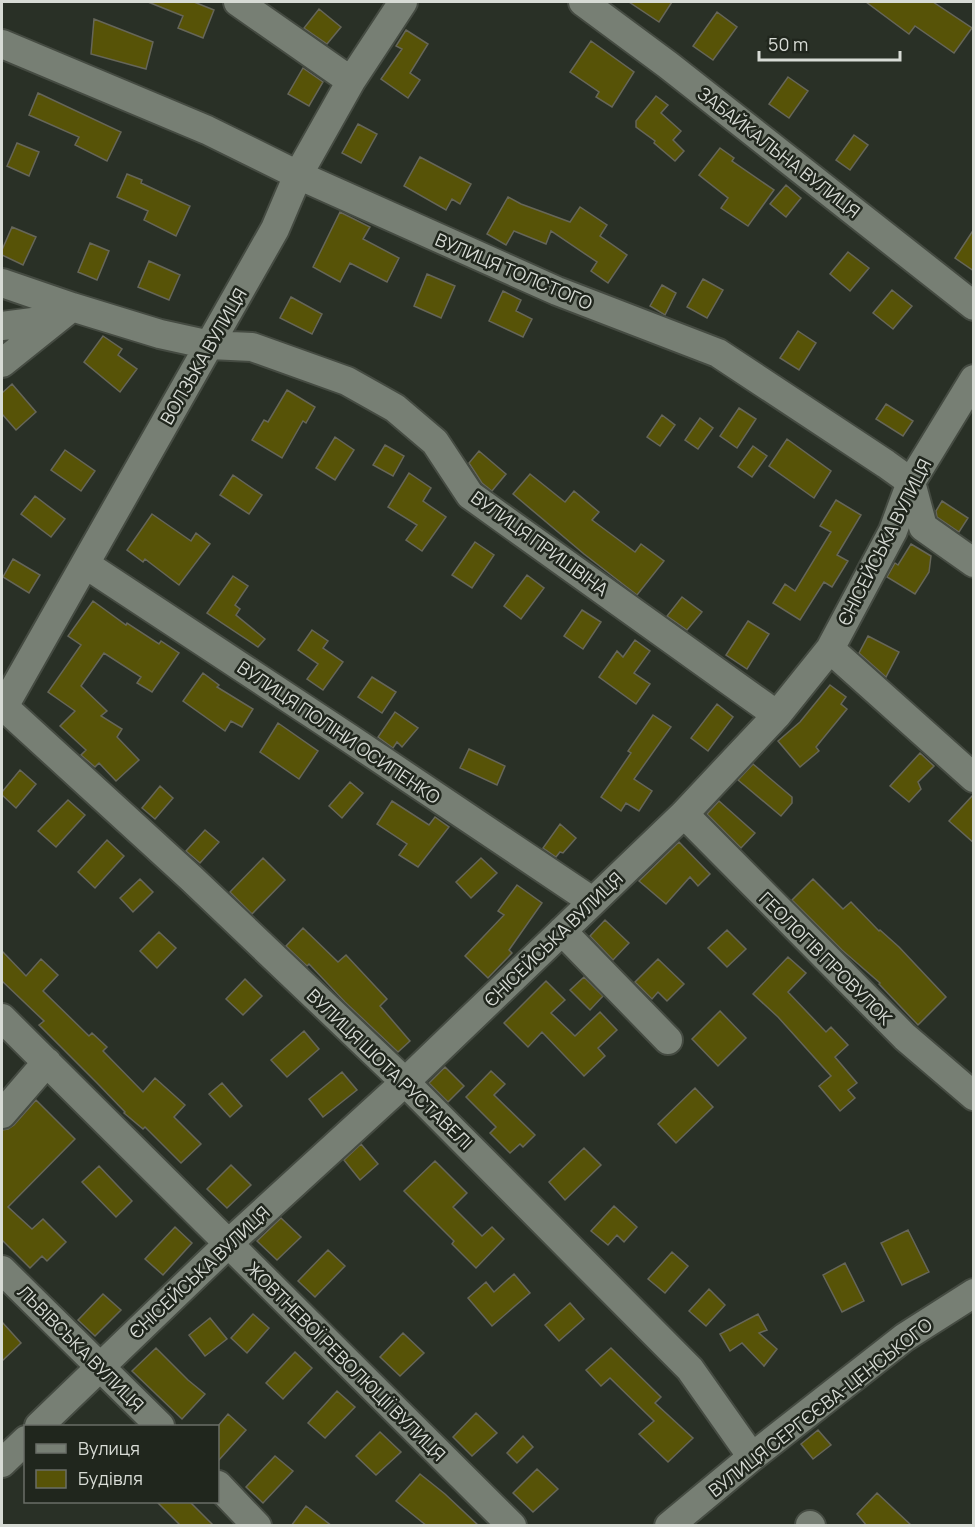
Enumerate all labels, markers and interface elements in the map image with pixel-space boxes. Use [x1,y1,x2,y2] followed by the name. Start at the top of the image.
[759,24,900,62] scale bar
[768,32,808,56] text: 50 m
[693,81,865,223] street label: ЗАБАЙКАЛЬНА ВУЛИЦЯ
[432,227,596,315] street label: ВУЛИЦЯ ТОЛСТОГО
[154,284,252,428] street label: ВОЛЗЬКА ВУЛИЦЯ
[832,455,936,629] street label: ЄНІСЕЙСЬКА ВУЛИЦЯ
[467,485,614,601] street label: ВУЛИЦЯ ПРИШВІНА
[233,655,445,809] street label: ВУЛИЦЯ ПОЛІНИ ОСИПЕНКО
[478,866,628,1012] street label: ЄНІСЕЙСЬКА ВУЛИЦЯ
[754,886,898,1030] street label: ГЕОЛОГІВ ПРОВУЛОК
[302,983,478,1155] street label: ВУЛИЦЯ ШОТА РУСТАВЕЛІ
[123,1200,275,1344] street label: ЄНІСЕЙСЬКА ВУЛИЦЯ
[241,1256,451,1466] street label: ЖОВТНЕВОЇ РЕВОЛЮЦІЇ ВУЛИЦЯ
[13,1280,149,1416] street label: ЛЬВІВСЬКА ВУЛИЦЯ
[703,1312,937,1502] street label: ВУЛИЦЯ СЕРГЄЄВА-ЦЕНСЬКОГО
[24,1425,219,1503] legend
[78,1436,140,1460] text: Вулиця
[78,1466,143,1490] text: Будівля

